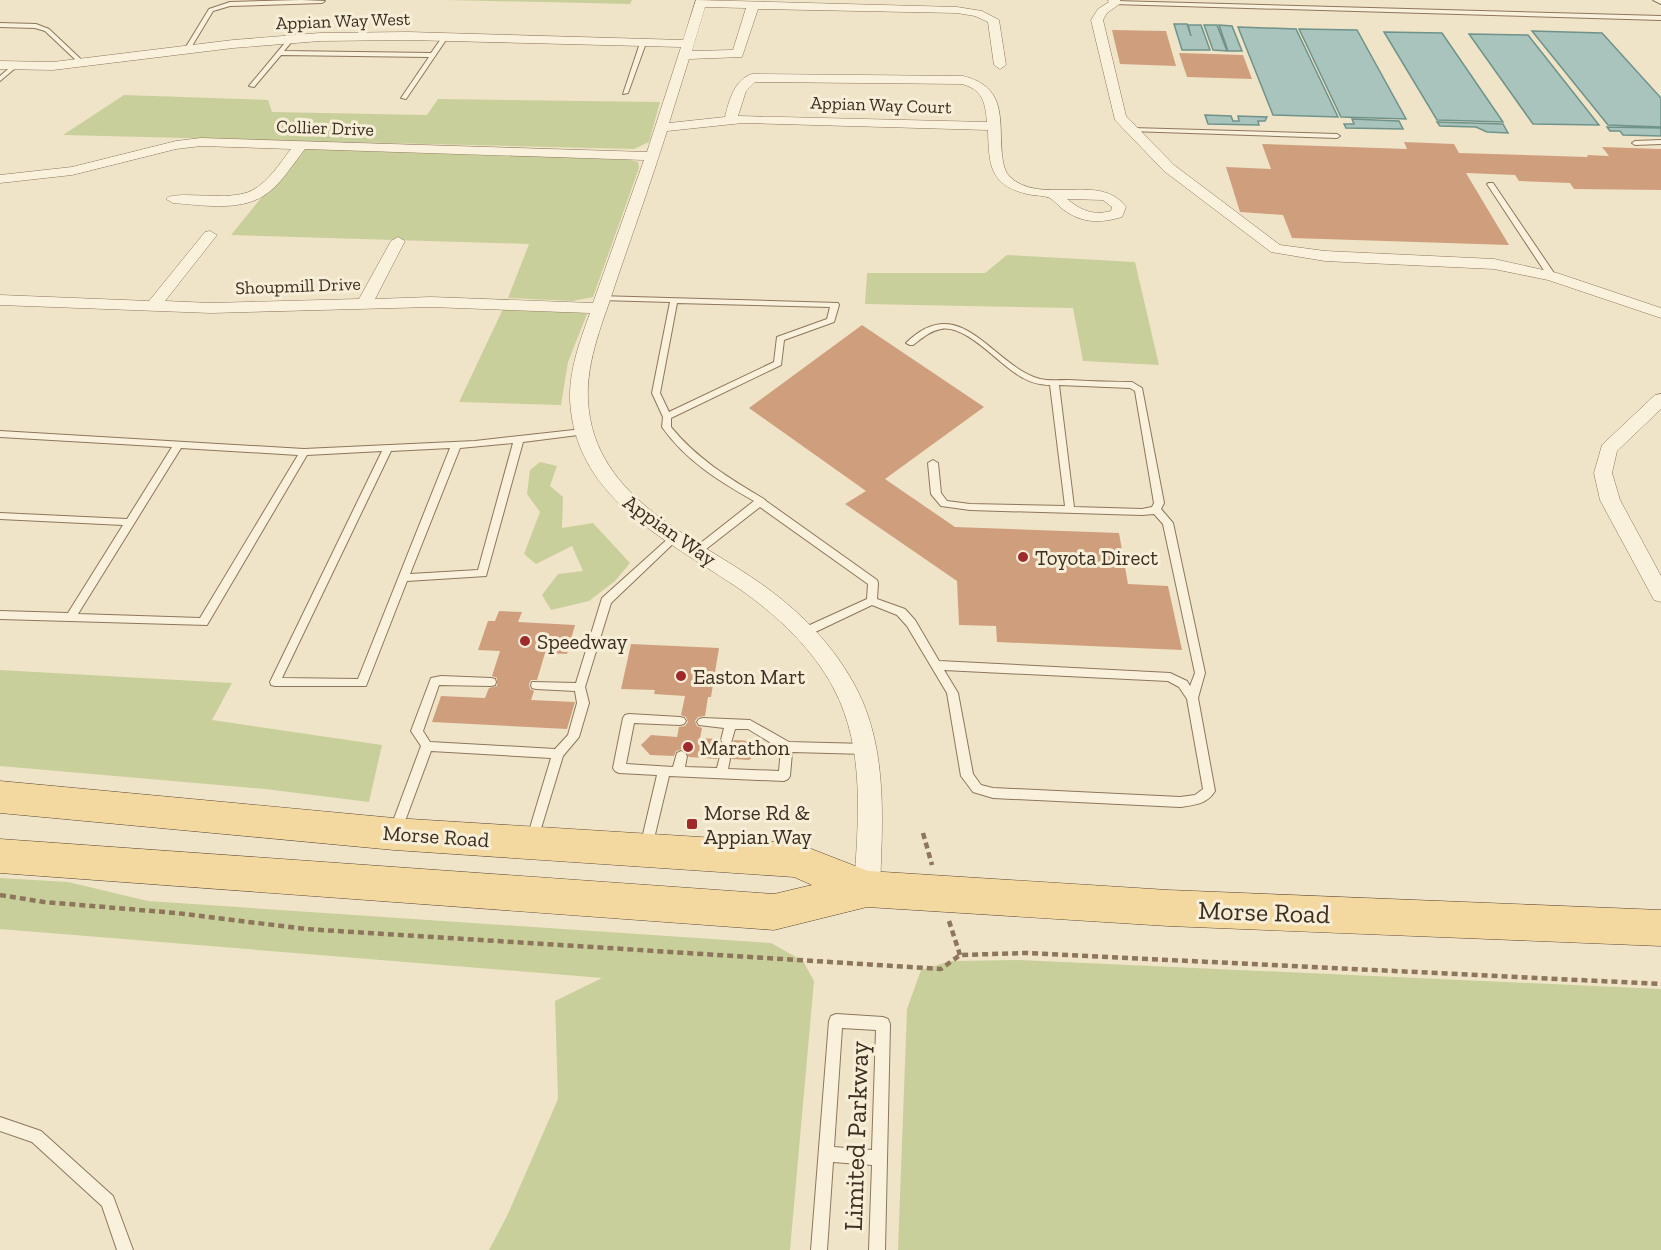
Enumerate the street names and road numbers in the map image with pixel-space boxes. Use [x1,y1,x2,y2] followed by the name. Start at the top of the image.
[275,8,411,34] street label: Appian Way West
[810,92,952,118] street label: Appian Way Court
[276,115,374,141] street label: Collier Drive
[235,273,361,299] street label: Shoupmill Drive
[619,489,722,571] street label: Appian Way
[382,820,491,852] street label: Morse Road
[1197,894,1331,930] street label: Morse Road
[837,1040,875,1232] street label: Limited Parkway

